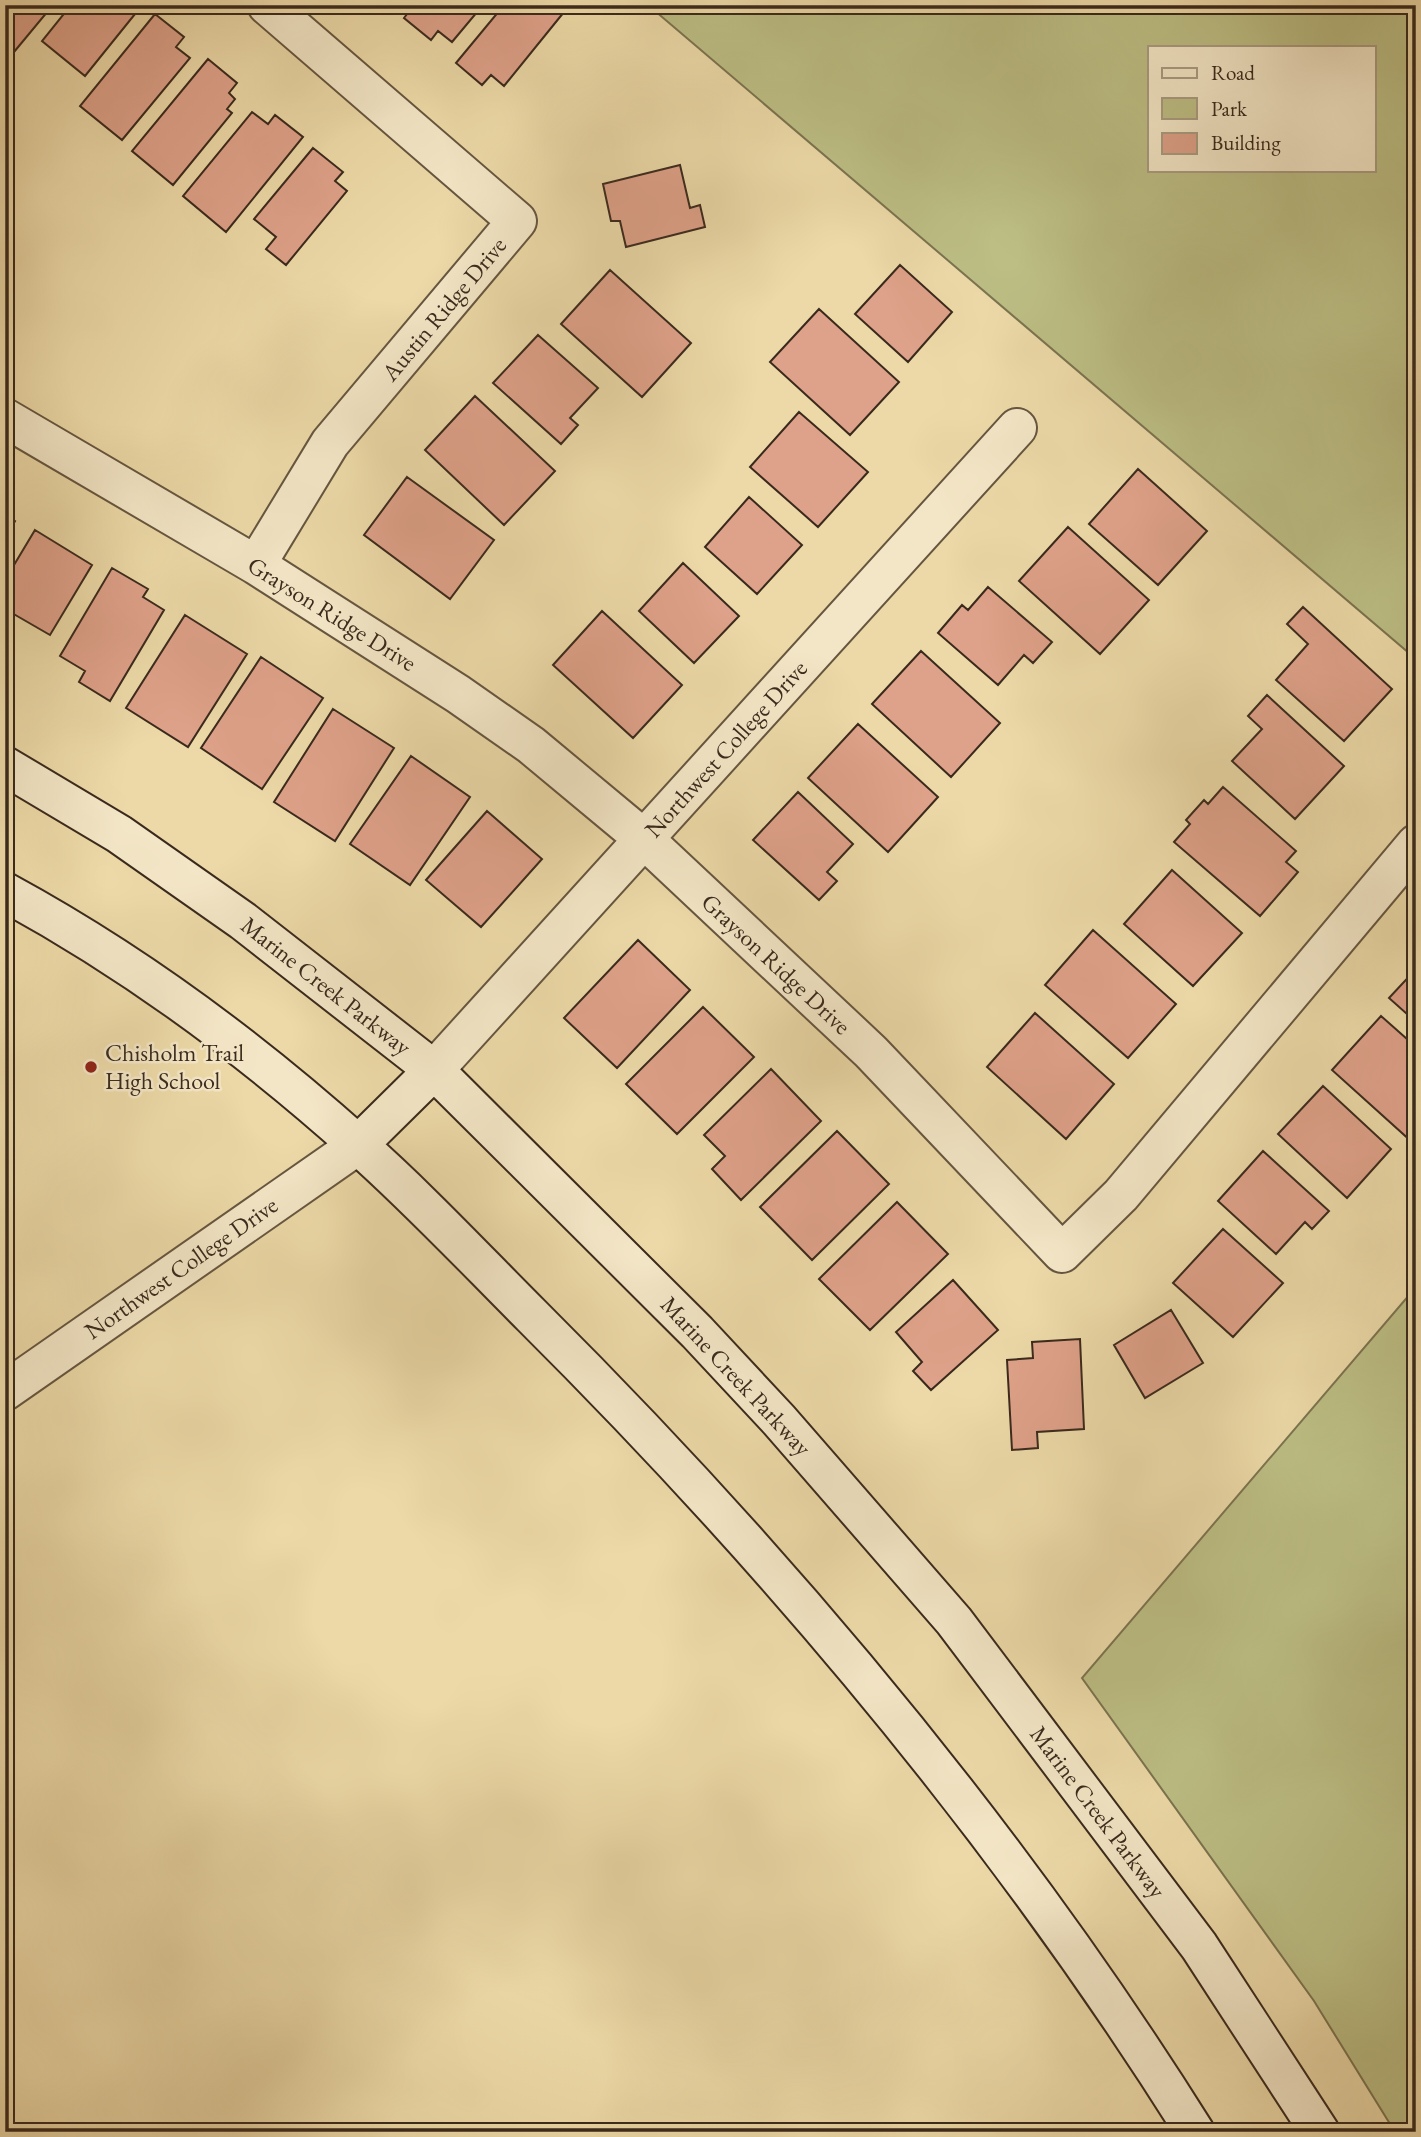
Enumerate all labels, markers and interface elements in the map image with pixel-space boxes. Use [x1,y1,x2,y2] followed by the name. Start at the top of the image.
[1148,46,1376,172] legend
[1211,59,1255,86] text: Road
[1211,95,1248,122] text: Park
[1211,129,1281,156] text: Building
[374,230,513,388] street label: Austin Ridge Drive
[242,549,423,678] street label: Grayson Ridge Drive
[638,653,814,844] street label: Northwest College Drive
[695,886,858,1041] street label: Grayson Ridge Drive
[235,909,418,1062] street label: Marine Creek Parkway
[105,1037,244,1096] place label: Chisholm Trail High School
[83,1059,99,1075] marker: Chisholm Trail High School
[78,1189,283,1346] street label: Northwest College Drive
[654,1289,819,1463] street label: Marine Creek Parkway
[1023,1719,1174,1904] street label: Marine Creek Parkway

